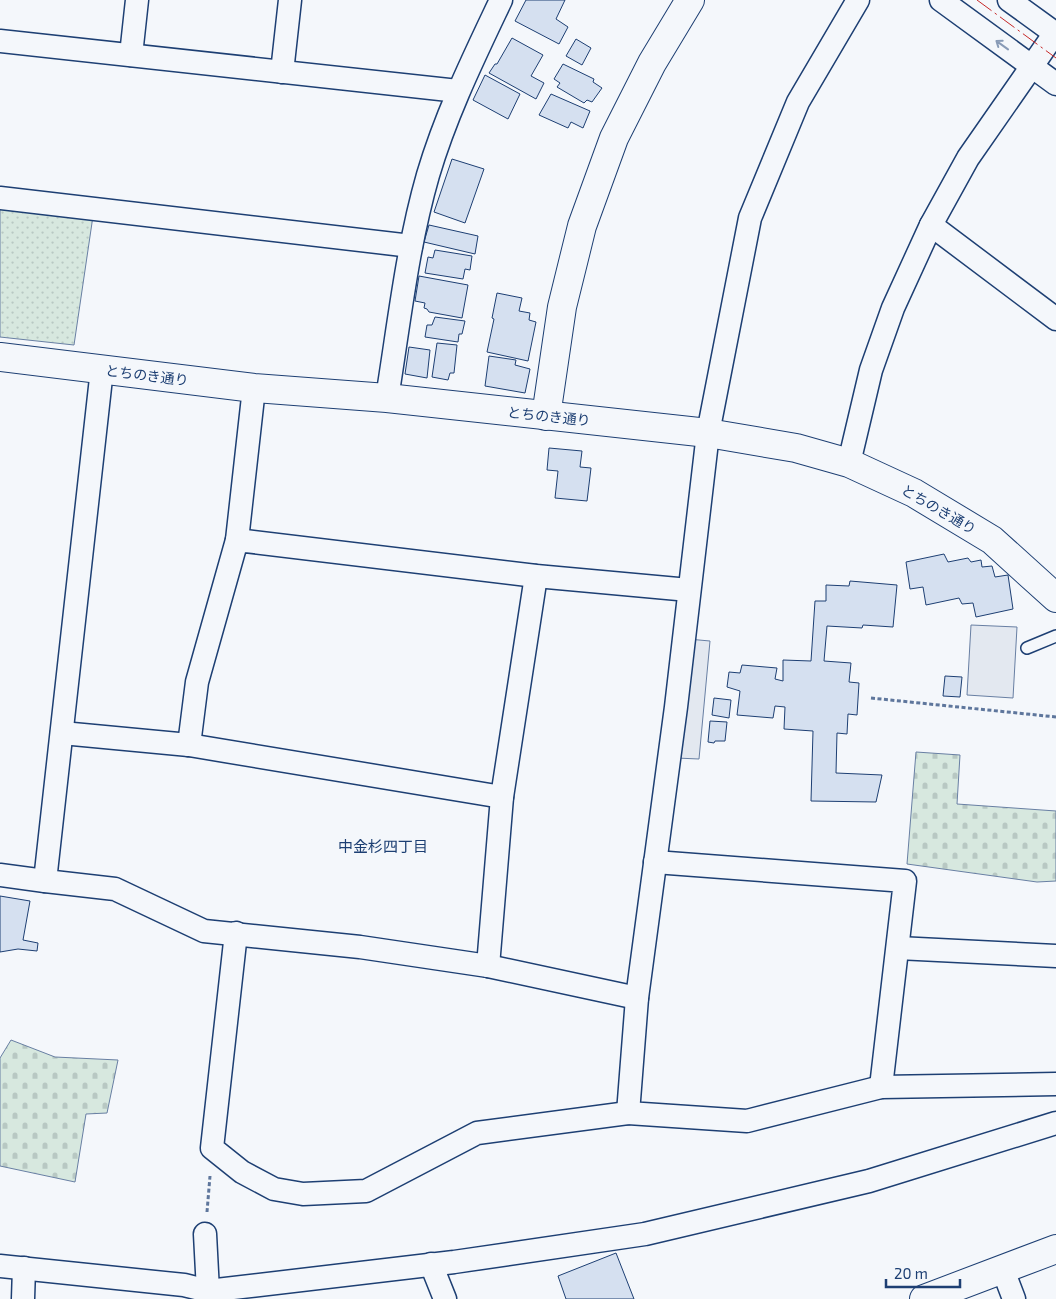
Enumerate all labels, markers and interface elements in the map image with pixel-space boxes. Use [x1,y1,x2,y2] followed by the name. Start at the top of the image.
[995,40,1009,50] one-way arrow
[104,361,190,389] street label: とちのき通り
[507,403,591,429] street label: とちのき通り
[899,481,979,537] street label: とちのき通り
[338,837,428,855] district label: 中金杉四丁目
[886,1256,960,1288] scale bar
[894,1264,928,1282] text: 20 m

